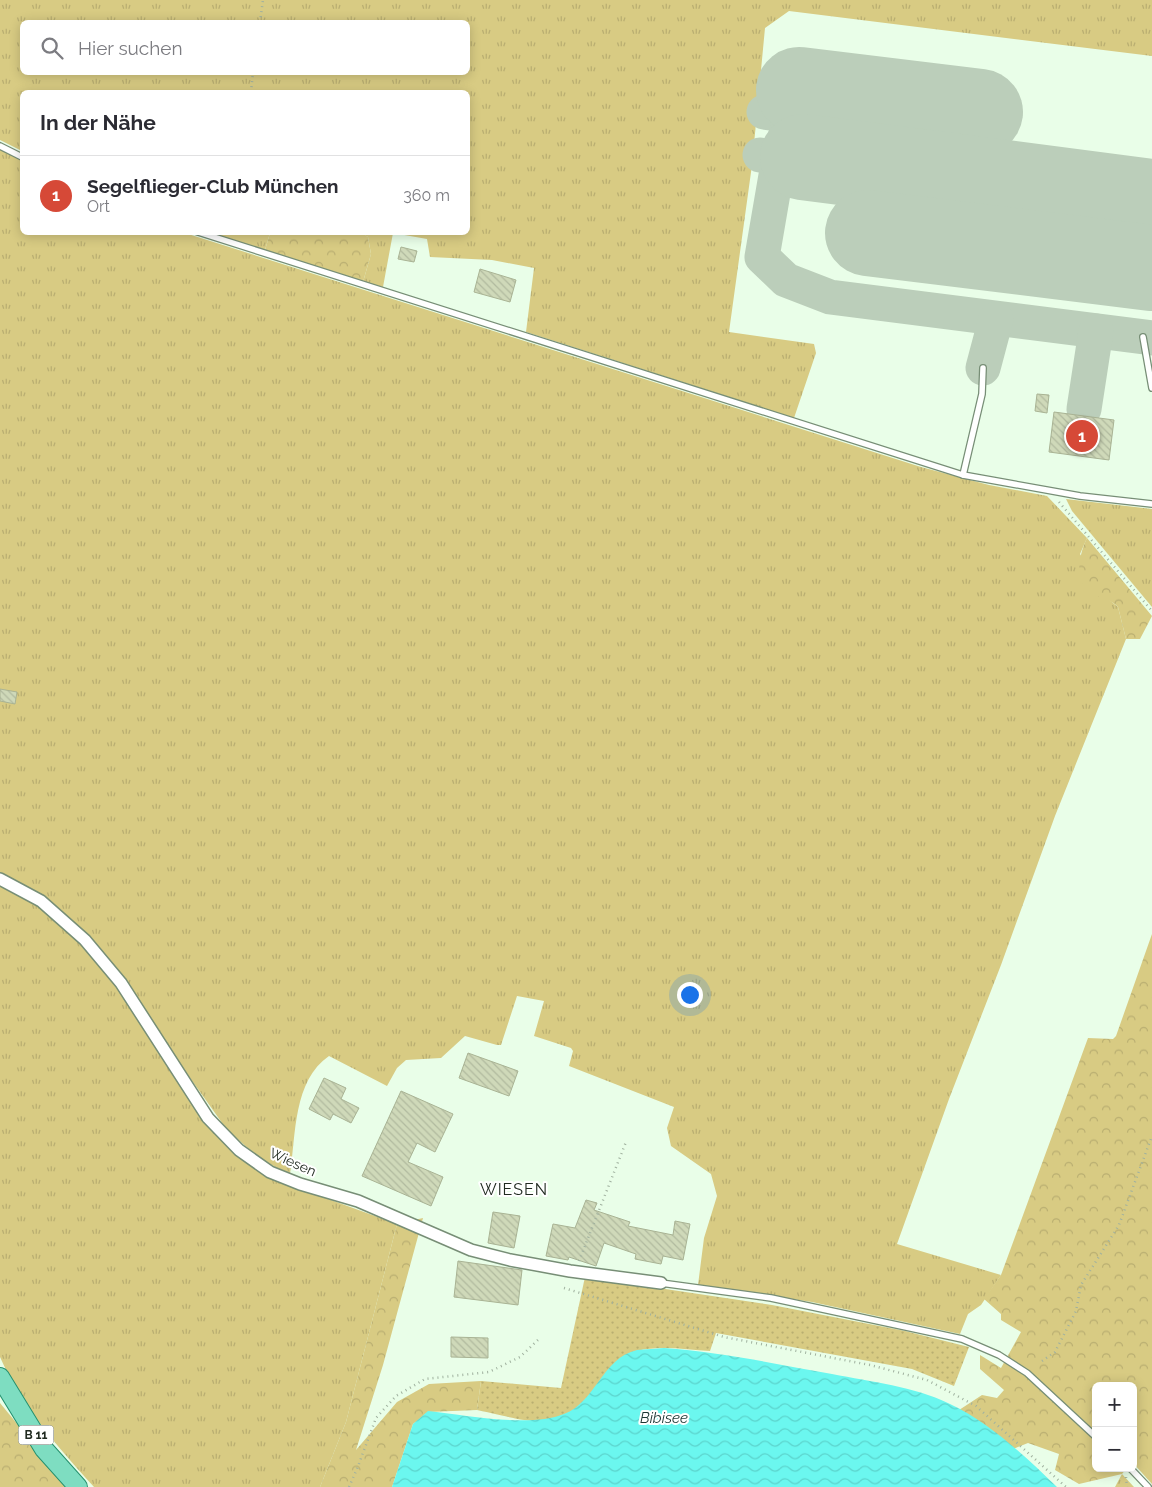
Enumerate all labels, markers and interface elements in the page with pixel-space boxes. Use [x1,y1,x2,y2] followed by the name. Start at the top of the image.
[20,20,470,75] search box
[38,34,66,62] icon: search
[78,37,183,59] text: Hier suchen
[40,110,156,135] text: In der Nähe
[87,175,339,197] text: Segelflieger-Club München
[52,186,60,205] text: 1
[403,186,450,205] text: 360 m
[87,197,110,216] text: Ort
[1066,417,1098,455] pin: 1
[677,982,703,1008] your location
[267,1145,319,1179] street label: Wiesen
[480,1180,548,1199] district label: WIESEN
[1092,1382,1137,1472] map controls
[1092,1382,1137,1427] button: +
[640,1409,688,1427] water label: Bibisee
[18,1426,54,1444] road number: B 11
[1092,1427,1137,1472] button: −

